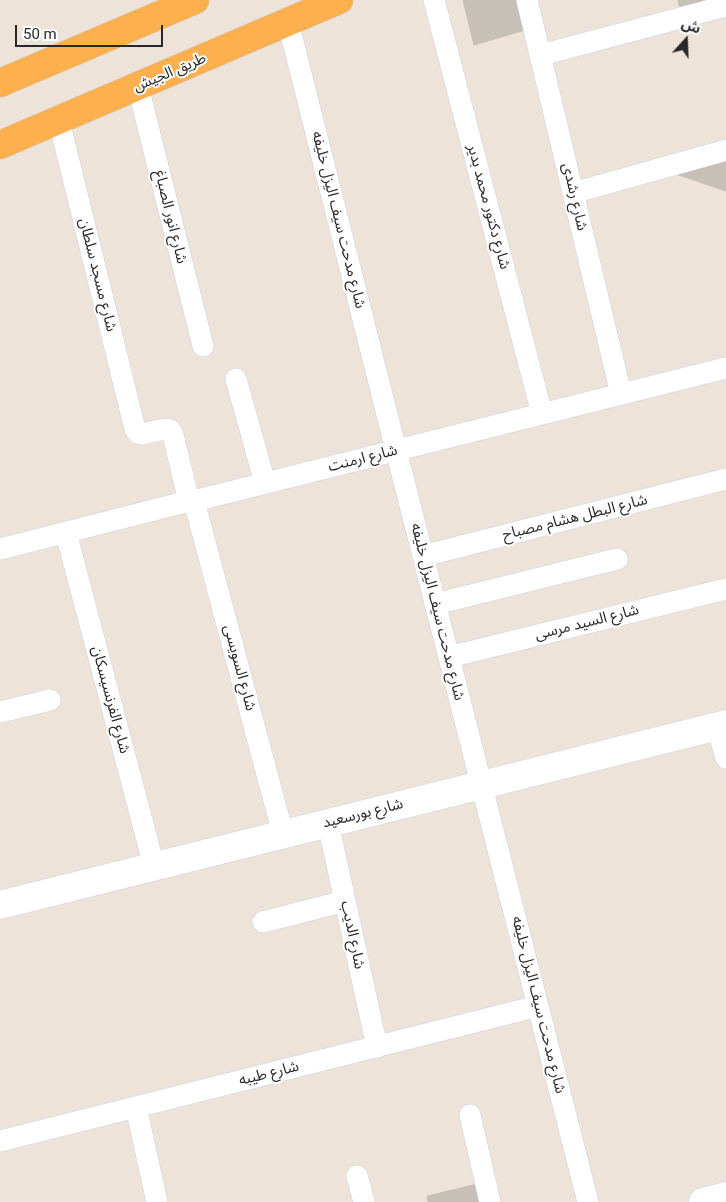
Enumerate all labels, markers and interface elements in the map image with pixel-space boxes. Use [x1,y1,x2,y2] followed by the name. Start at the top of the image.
[18,15,165,47] scale bar
[661,15,711,65] north arrow
[679,15,703,37] text: ش
[23,25,57,43] text: 50 m
[131,50,209,96] street label: طريق الجيش
[307,129,369,311] street label: شارع مدحت سيف اليزل خليفه
[463,143,513,271] street label: شارع دكتور محمد بدير
[557,161,591,233] street label: شارع رشدى
[150,168,190,266] street label: شارع انور الصباغ
[74,216,120,334] street label: شارع مسجد سلطان
[326,442,400,476] street label: شارع ارمنت
[501,491,649,545] street label: شارع البطل هشام مصباح
[406,521,468,703] street label: شارع مدحت سيف اليزل خليفه
[533,601,641,645] street label: شارع السيد مرسى
[219,623,259,713] street label: شارع السويسى
[87,644,133,756] street label: شارع الفرنسيسكان
[321,795,405,833] street label: شارع بورسعيد
[336,899,368,971] street label: شارع الديب
[507,914,569,1096] street label: شارع مدحت سيف اليزل خليفه
[237,1058,301,1090] street label: شارع طيبه

